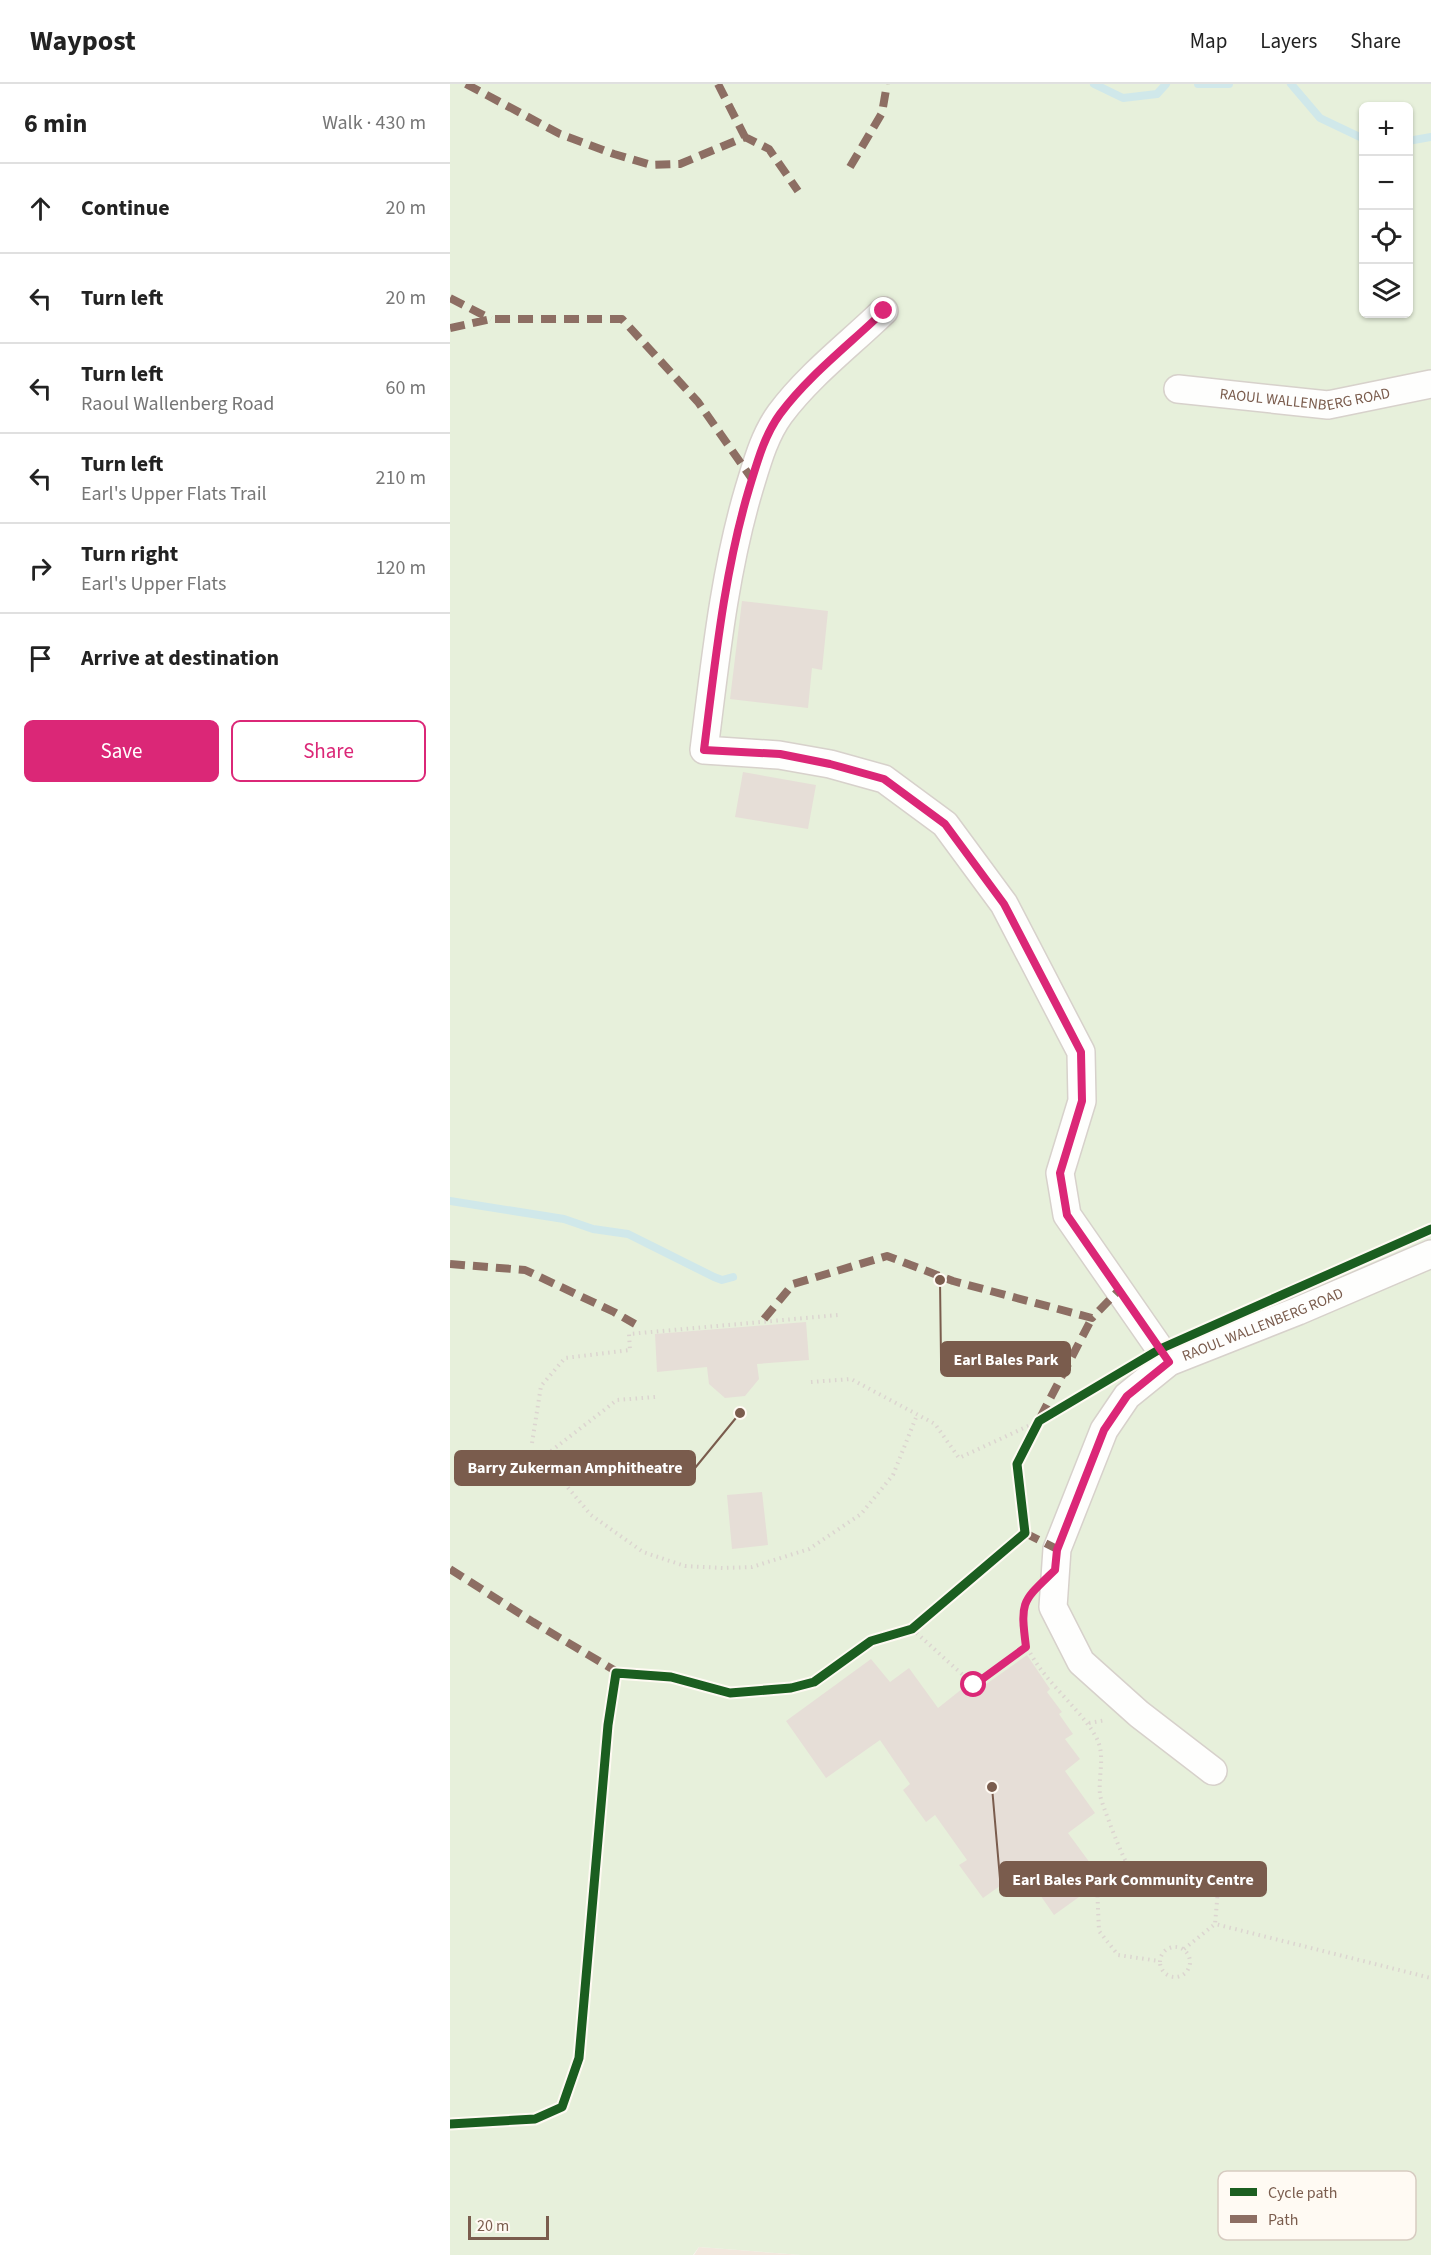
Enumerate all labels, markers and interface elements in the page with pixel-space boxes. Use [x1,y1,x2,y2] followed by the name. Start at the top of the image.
[30,21,136,61] text: Waypost
[1190,26,1227,56] text: Map
[1260,26,1317,56] text: Layers
[1350,26,1401,56] text: Share
[1359,102,1413,318] map controls
[1359,102,1413,156] button: +
[24,105,87,142] text: 6 min
[322,109,426,137] text: Walk · 430 m
[1359,156,1413,210] button: −
[24,192,57,225] icon: ahead
[81,192,170,224] text: Continue
[386,194,426,222] text: 20 m
[1359,210,1413,264] button: locate
[1359,264,1413,318] button: layers
[24,282,57,315] icon: left
[81,282,163,314] text: Turn left
[386,284,426,312] text: 20 m
[870,297,896,323] route end
[81,358,163,390] text: Turn left
[24,372,57,405] icon: left
[386,374,426,402] text: 60 m
[1219,383,1392,416] street label: RAOUL WALLENBERG ROAD
[81,390,274,418] text: Raoul Wallenberg Road
[81,448,163,480] text: Turn left
[24,462,57,495] icon: left
[376,464,426,492] text: 210 m
[81,480,267,508] text: Earl's Upper Flats Trail
[81,538,178,570] text: Turn right
[24,552,57,585] icon: right
[376,554,426,582] text: 120 m
[81,570,226,598] text: Earl's Upper Flats
[24,642,57,675] icon: arrive
[81,642,279,674] text: Arrive at destination
[24,720,219,782] button: Save
[231,720,426,782] button: Share
[1179,1283,1347,1367] street label: RAOUL WALLENBERG ROAD
[941,1342,1070,1376] callout: Earl Bales Park
[953,1349,1059,1371] text: Earl Bales Park
[455,1451,695,1485] callout: Barry Zukerman Amphitheatre
[467,1457,683,1479] text: Barry Zukerman Amphitheatre
[960,1671,986,1697] route start
[1000,1862,1266,1896] callout: Earl Bales Park Community Centre
[1012,1869,1254,1891] text: Earl Bales Park Community Centre
[1218,2171,1416,2240] legend
[1268,2182,1337,2204] text: Cycle path
[1268,2209,1298,2231] text: Path
[468,2213,549,2240] scale bar
[477,2215,509,2237] text: 20 m

